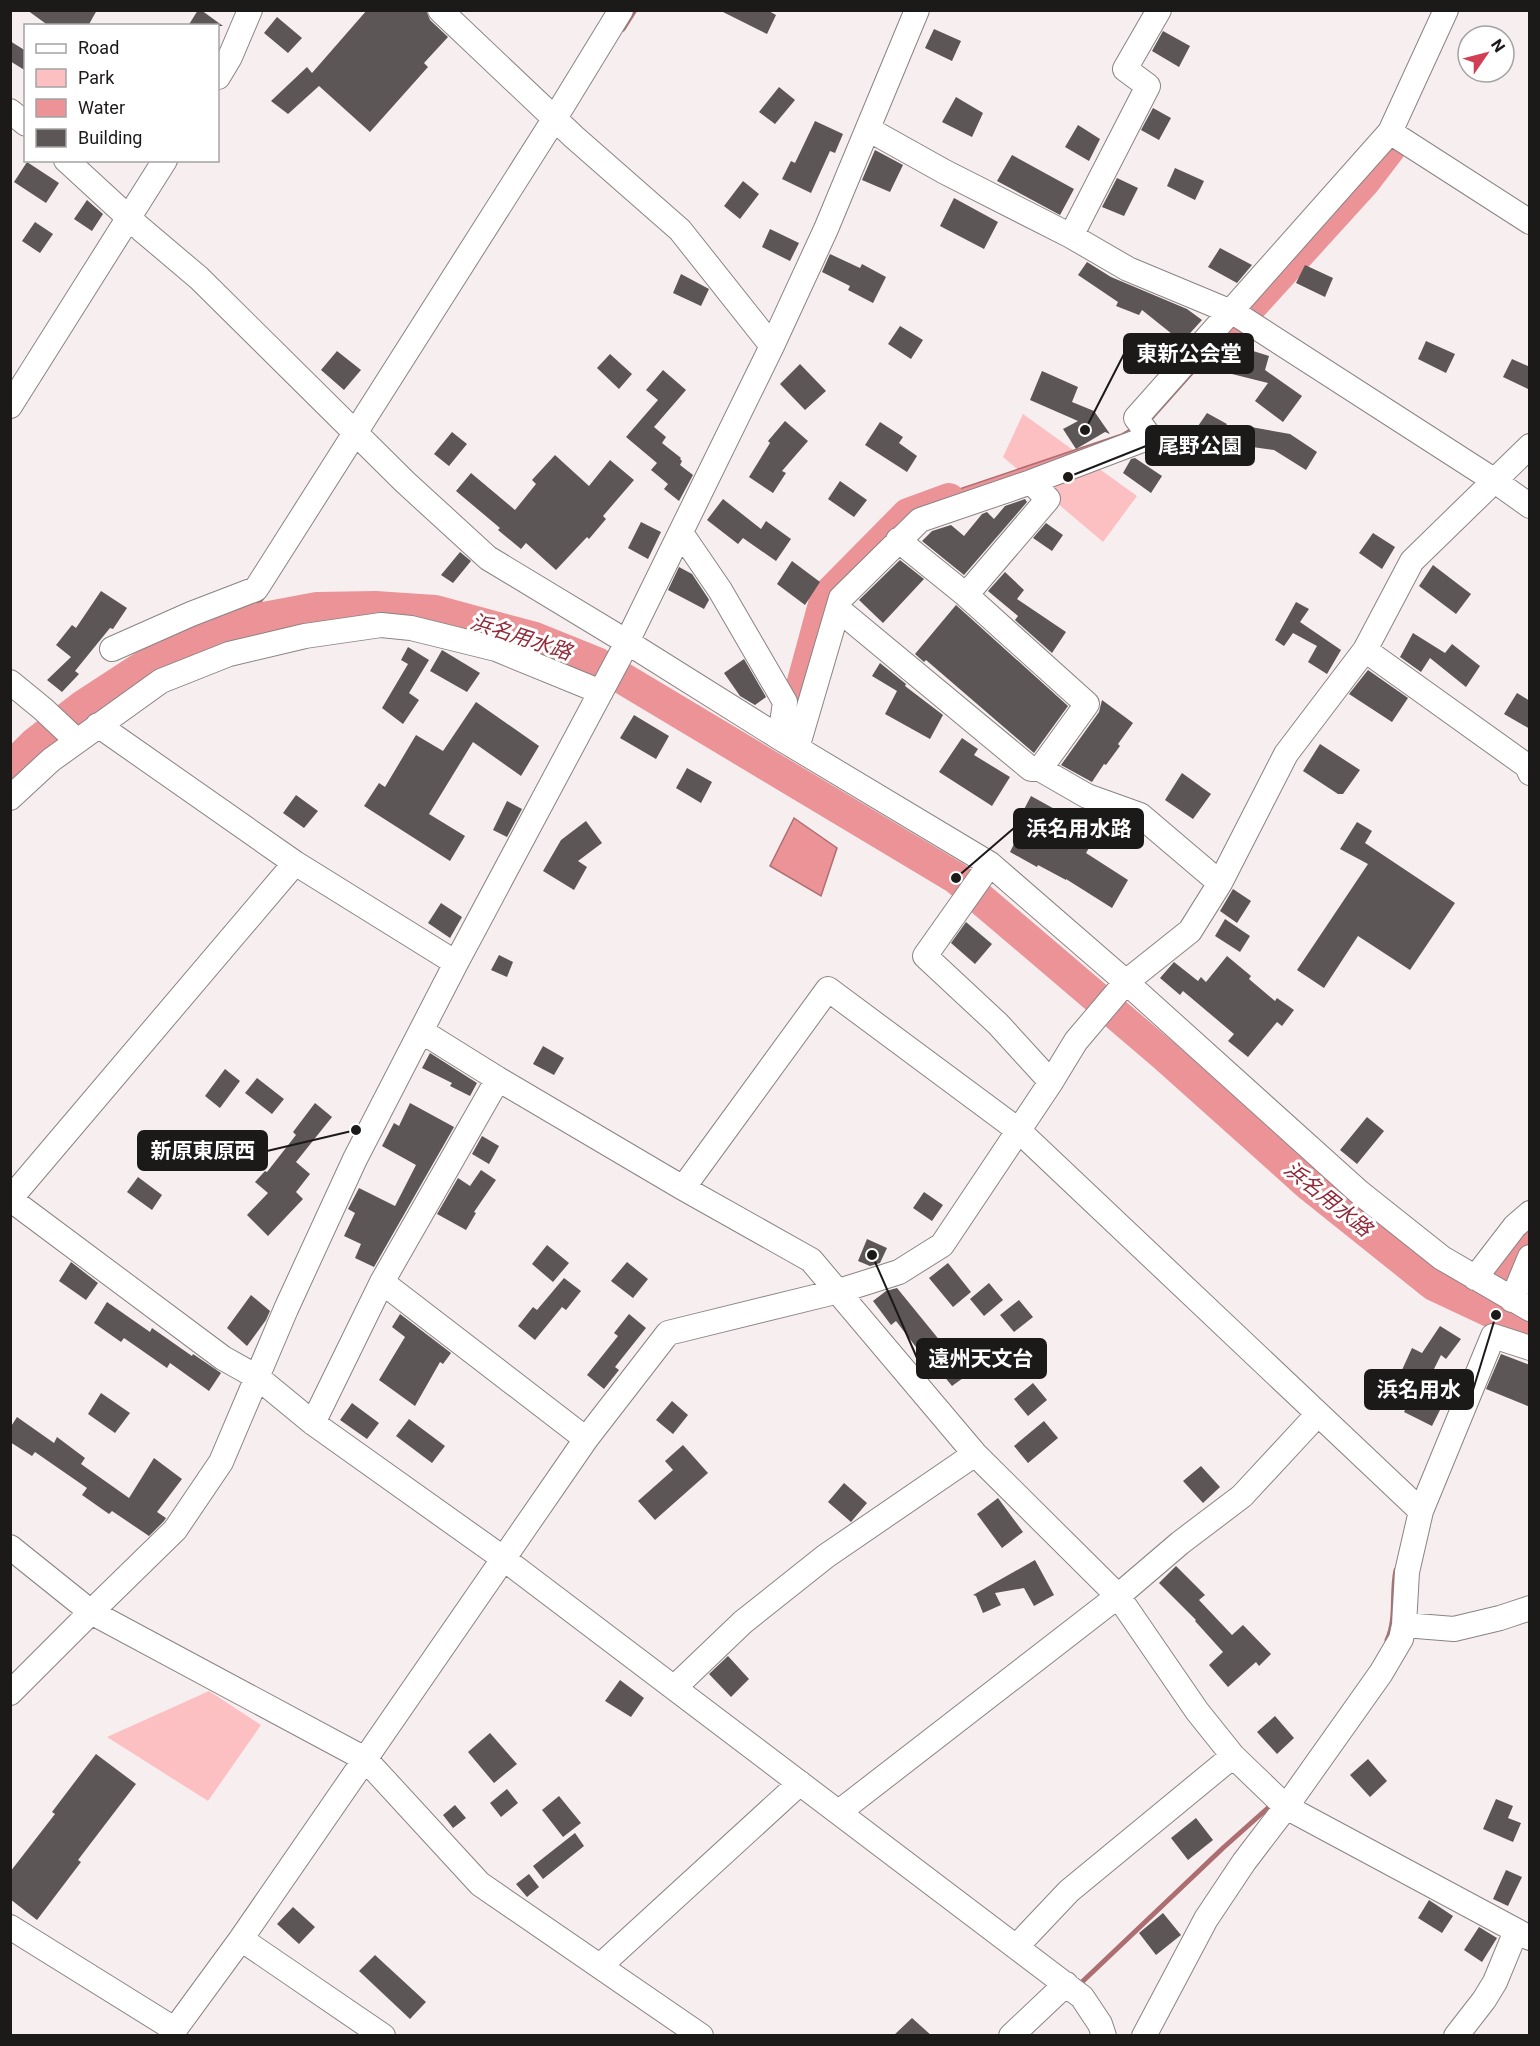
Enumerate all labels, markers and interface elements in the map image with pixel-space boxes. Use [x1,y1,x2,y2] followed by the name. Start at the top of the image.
[24,24,219,162] legend
[1456,24,1516,84] north arrow
[1487,36,1509,56] text: N
[78,37,119,58] text: Road
[78,67,115,88] text: Park
[78,97,125,118] text: Water
[78,127,142,148] text: Building
[1124,334,1253,373] callout: 東新公会堂
[1137,342,1242,366] text: 東新公会堂
[1146,426,1254,465] callout: 尾野公園
[1158,434,1242,458] text: 尾野公園
[467,609,577,665] water label: 浜名用水路
[1014,809,1143,848] callout: 浜名用水路
[1027,817,1132,841] text: 浜名用水路
[138,1131,267,1170] callout: 新原東原西
[151,1139,256,1163] text: 新原東原西
[1280,1157,1378,1243] water label: 浜名用水路
[917,1339,1046,1378] callout: 遠州天文台
[929,1347,1034,1371] text: 遠州天文台
[1365,1370,1473,1409] callout: 浜名用水
[1377,1378,1461,1402] text: 浜名用水

